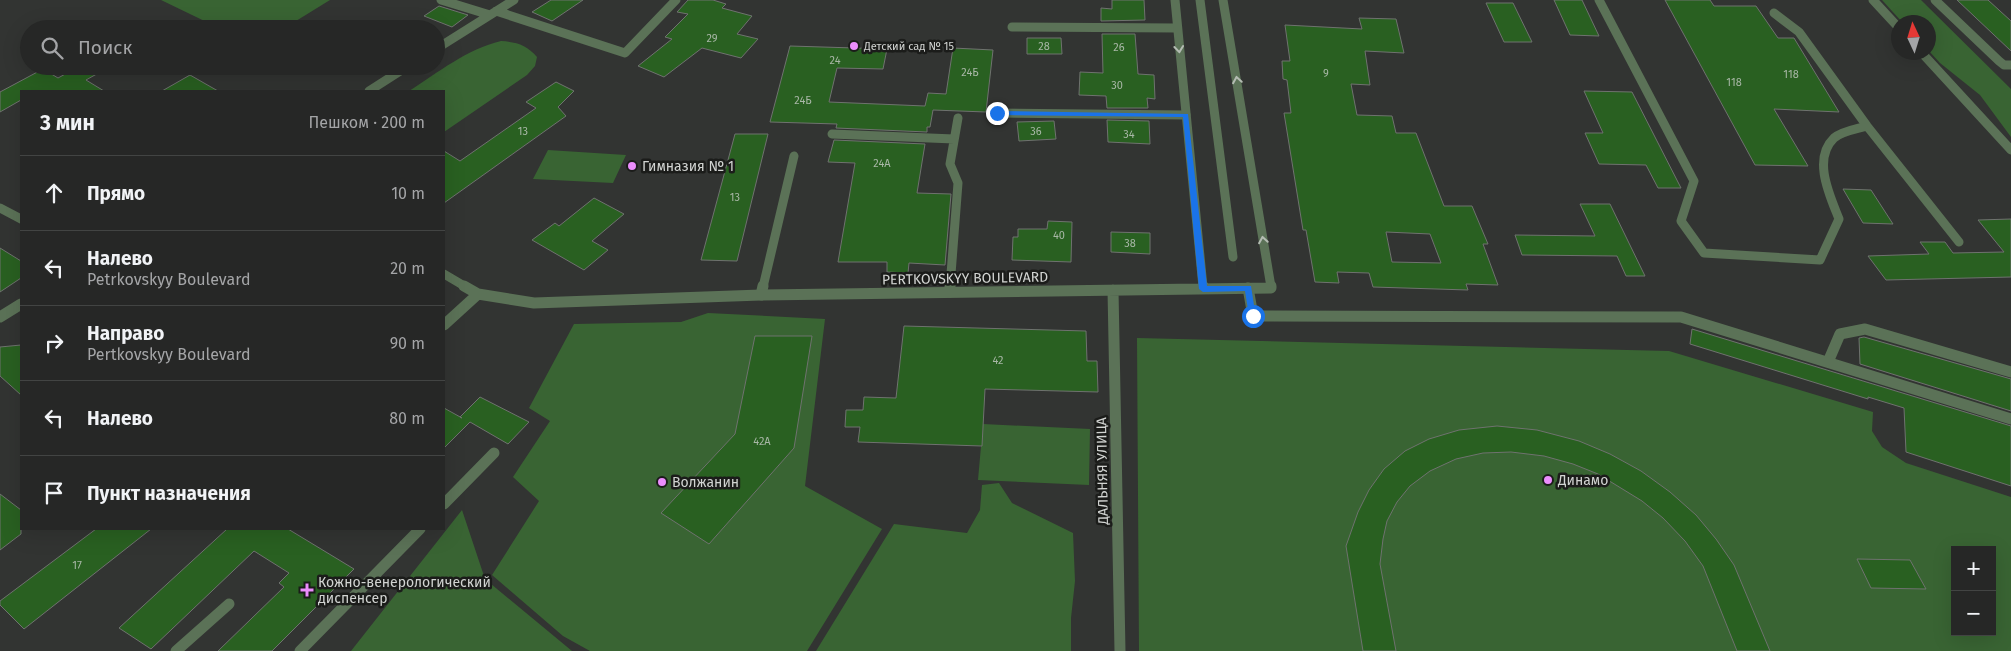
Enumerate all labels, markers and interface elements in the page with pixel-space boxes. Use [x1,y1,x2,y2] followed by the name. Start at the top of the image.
[1891,15,1936,60] north arrow
[20,20,445,75] search box
[706,32,718,45] house number: 29
[38,34,66,62] icon: search
[78,36,132,59] text: Поиск
[848,40,860,52] marker: Детский сад № 15
[863,40,954,53] place label: Детский сад № 15
[1038,40,1050,53] house number: 28
[1113,41,1125,54] house number: 26
[1174,45,1185,53] one-way arrow
[830,54,841,67] house number: 24
[961,66,979,79] house number: 24Б
[1323,67,1329,80] house number: 9
[1783,68,1799,81] house number: 118
[1232,75,1242,84] one-way arrow
[1726,76,1742,89] house number: 118
[1111,79,1123,92] house number: 30
[794,94,812,107] house number: 24Б
[986,102,1009,125] route end
[40,110,95,136] text: 3 мин
[308,113,425,132] text: Пешком · 200 m
[518,125,528,138] house number: 13
[1030,125,1042,138] house number: 36
[1123,128,1135,141] house number: 34
[873,157,891,170] house number: 24А
[642,158,734,175] place label: Гимназия № 1
[626,160,638,172] marker: Гимназия № 1
[40,179,68,207] icon: ahead
[87,182,145,205] text: Прямо
[391,184,425,203] text: 10 m
[730,191,740,204] house number: 13
[1053,229,1065,242] house number: 40
[1259,236,1269,244] one-way arrow
[1124,237,1136,250] house number: 38
[87,247,153,270] text: Налево
[40,254,68,282] icon: left
[390,259,425,278] text: 20 m
[882,269,1048,288] street label: PERTKOVSKYY BOULEVARD
[87,270,250,289] text: Petrkovskyy Boulevard
[1242,305,1265,328] route start
[87,322,164,345] text: Направо
[40,329,68,357] icon: right
[390,334,425,353] text: 90 m
[87,345,250,364] text: Pertkovskyy Boulevard
[992,354,1004,367] house number: 42
[40,404,68,432] icon: left
[87,407,153,430] text: Налево
[389,409,425,428] text: 80 m
[1093,417,1112,526] street label: ДАЛЬНЯЯ УЛИЦА
[753,435,771,448] house number: 42А
[1557,472,1608,489] place label: Динамо
[672,474,739,491] place label: Волжанин
[1542,474,1554,486] marker: Динамо
[656,476,668,488] marker: Волжанин
[40,479,68,507] icon: arrive
[87,482,251,505] text: Пункт назначения
[1951,546,1996,636] map controls
[1951,546,1996,591] button: +
[72,559,82,572] house number: 17
[318,574,491,607] place label: Кожно-венерологический диспенсер
[300,583,314,597] marker: Кожно-венерологический диспенсер
[1951,591,1996,636] button: −

